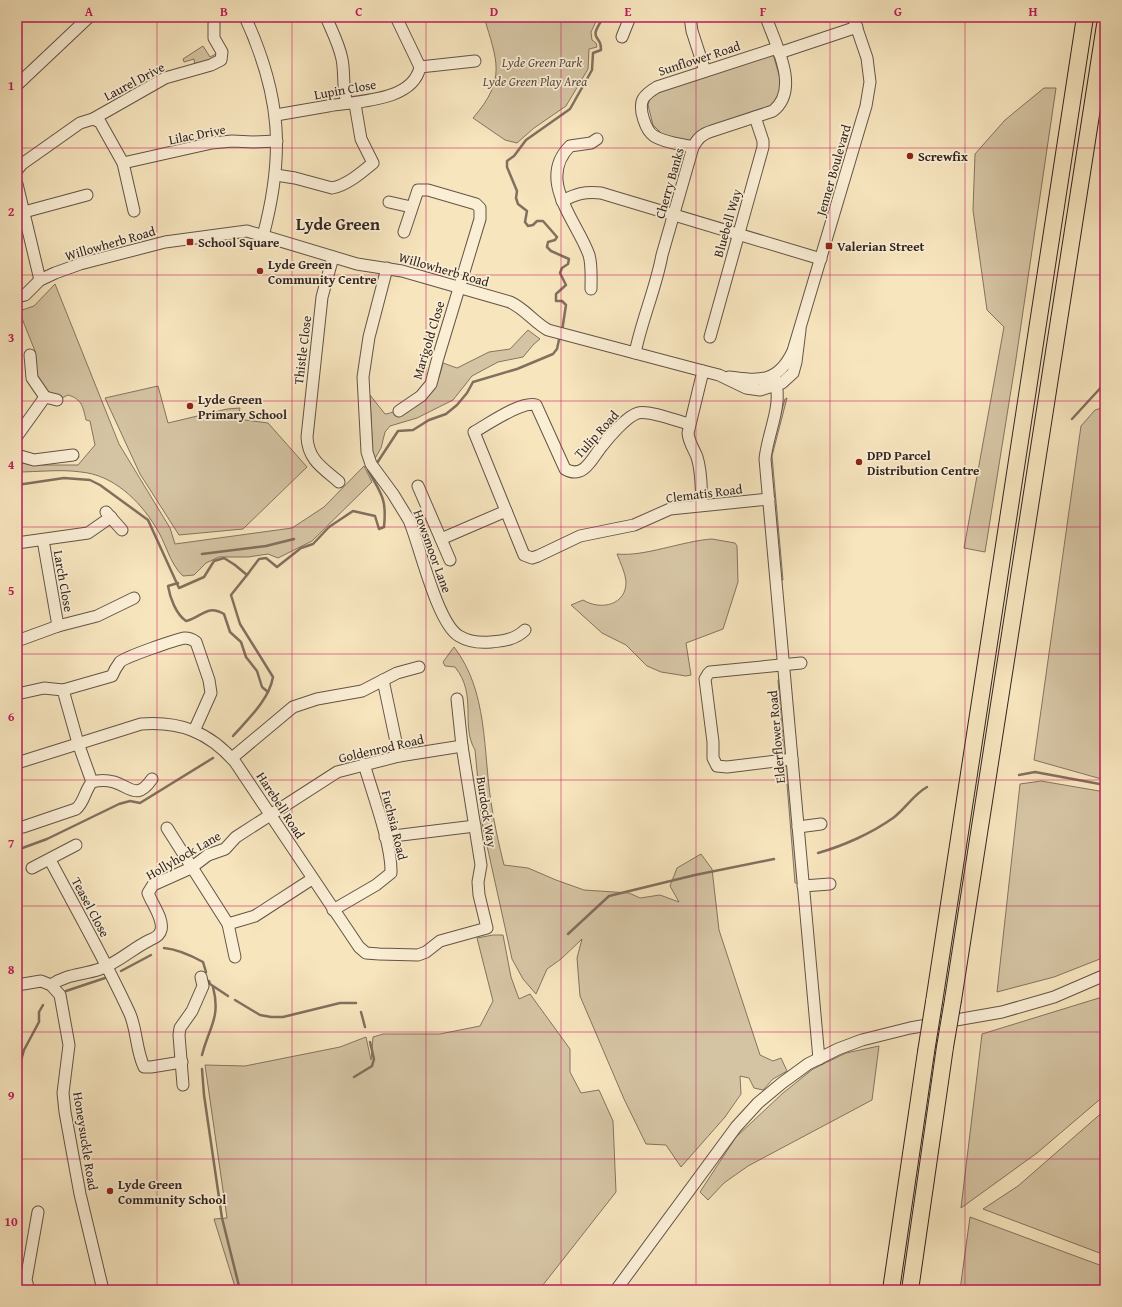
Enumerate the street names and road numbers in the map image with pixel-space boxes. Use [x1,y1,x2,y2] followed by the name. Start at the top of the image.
[656,36,743,81] street label: Sunflower Road
[100,57,168,105] street label: Laurel Drive
[313,75,378,104] street label: Lupin Close
[167,120,227,149] street label: Lilac Drive
[811,122,856,220] street label: Jenner Boulevard
[650,145,689,221] street label: Cherry Banks
[709,186,746,260] street label: Bluebell Way
[63,221,158,265] street label: Willowherb Road
[396,248,491,291] street label: Willowherb Road
[408,299,449,382] street label: Marigold Close
[289,315,316,386] street label: Thistle Close
[570,406,623,463] street label: Tulip Road
[665,479,744,508] street label: Clematis Road
[409,507,456,596] street label: Howsmoor Lane
[49,549,78,613] street label: Larch Close
[763,690,790,784] street label: Elderflower Road
[337,729,426,768] street label: Goldenrod Road
[252,768,309,842] street label: Harebell Road
[472,775,502,849] street label: Burdock Way
[377,788,412,862] street label: Fuchsia Road
[142,826,224,885] street label: Hollyhock Lane
[67,874,114,941] street label: Teasel Close
[68,1091,103,1192] street label: Honeysuckle Road

